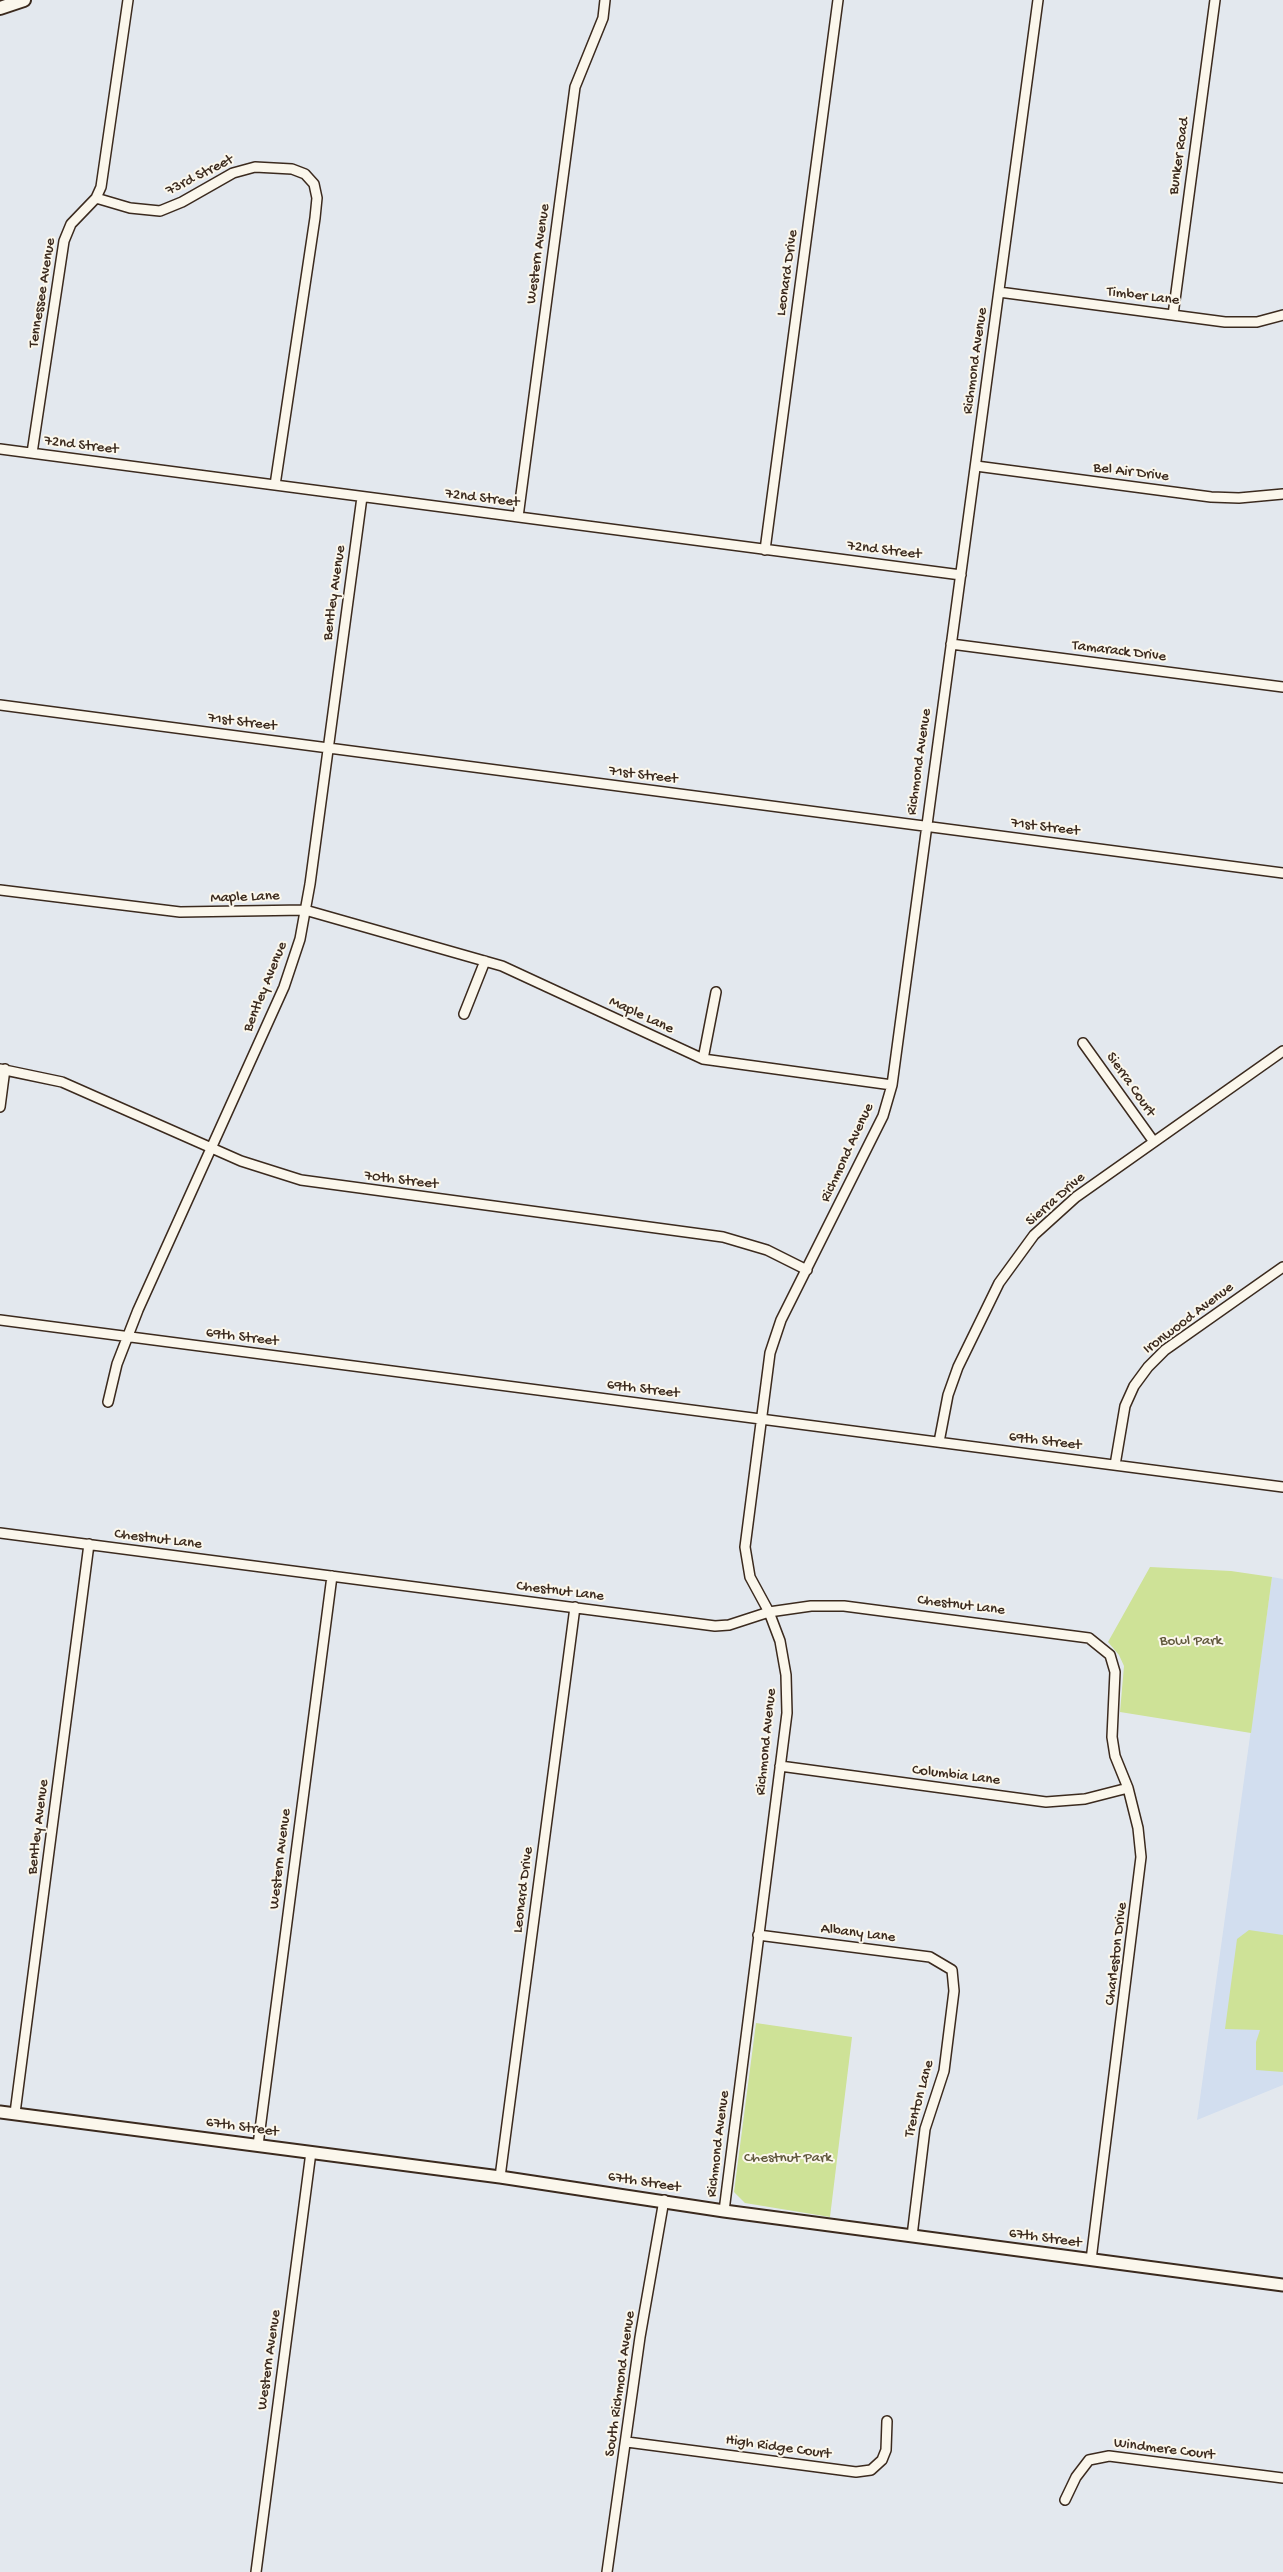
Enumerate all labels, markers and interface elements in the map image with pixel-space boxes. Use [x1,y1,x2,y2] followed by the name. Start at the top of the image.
[1166,116,1194,196] street label: Bunker Road
[163,151,237,201] street label: 73rd Street
[523,203,555,305] street label: Western Avenue
[773,229,803,317] street label: Leonard Drive
[25,237,61,349] street label: Tennessee Avenue
[1106,284,1180,310] street label: Timber Lane
[960,307,992,415] street label: Richmond Avenue
[43,433,119,459] street label: 72nd Street
[1092,459,1170,487] street label: Bel Air Drive
[444,486,520,512] street label: 72nd Street
[846,538,922,564] street label: 72nd Street
[319,544,351,642] street label: Bentley Avenue
[1071,637,1167,667] street label: Tamarack Drive
[904,708,936,816] street label: Richmond Avenue
[207,710,277,736] street label: 71st Street
[608,763,678,789] street label: 71st Street
[1010,815,1080,841] street label: 71st Street
[210,888,280,908] street label: Maple Lane
[240,939,292,1035] street label: Bentley Avenue
[606,993,676,1039] street label: Maple Lane
[1101,1049,1159,1121] street label: Sierra Court
[817,1101,879,1205] street label: Richmond Avenue
[363,1168,439,1194] street label: 70th Street
[1022,1169,1090,1231] street label: Sierra Drive
[1140,1279,1238,1359] street label: Ironwood Avenue
[205,1325,279,1351] street label: 69th Street
[606,1377,680,1403] street label: 69th Street
[1008,1429,1082,1455] street label: 69th Street
[113,1526,203,1554] street label: Chestnut Lane
[515,1578,605,1606] street label: Chestnut Lane
[916,1592,1006,1620] street label: Chestnut Lane
[1160,1633,1222,1651] park label: Bowl Park
[752,1688,782,1796] street label: Richmond Avenue
[911,1762,1001,1790] street label: Columbia Lane
[24,1778,54,1876] street label: Bentley Avenue
[266,1808,296,1910] street label: Western Avenue
[510,1846,538,1934] street label: Leonard Drive
[1102,1901,1132,2007] street label: Charleston Drive
[820,1920,896,1948] street label: Albany Lane
[901,2058,939,2140] street label: Trenton Lane
[704,2090,734,2198] street label: Richmond Avenue
[205,2114,279,2142] street label: 67th Street
[744,2150,832,2168] park label: Chestnut Park
[606,2168,682,2198] street label: 67th Street
[1008,2225,1082,2253] street label: 67th Street
[254,2309,286,2411] street label: Western Avenue
[602,2310,640,2458] street label: South Richmond Avenue
[724,2432,832,2464] street label: High Ridge Court
[1113,2435,1215,2465] street label: Windmere Court

